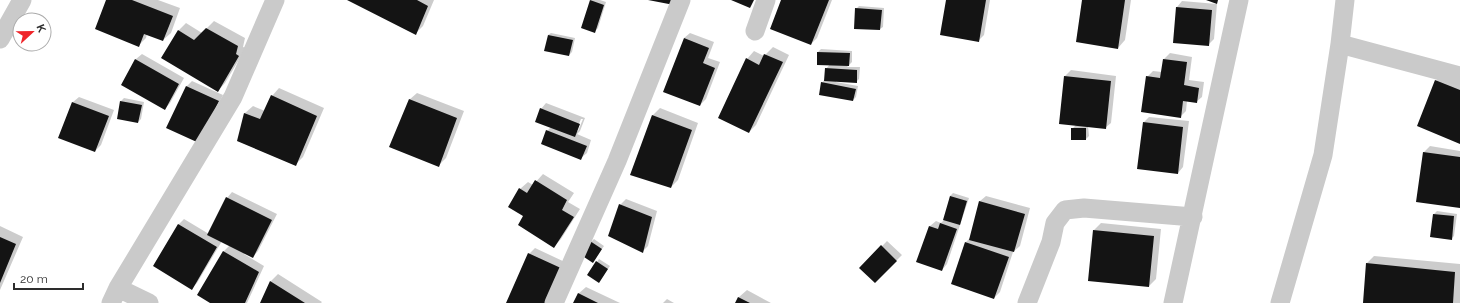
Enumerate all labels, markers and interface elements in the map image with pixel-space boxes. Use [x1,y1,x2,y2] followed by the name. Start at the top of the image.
[12,12,52,52] north arrow
[33,23,48,35] text: K
[14,265,83,291] scale bar
[20,272,48,286] text: 20 m

